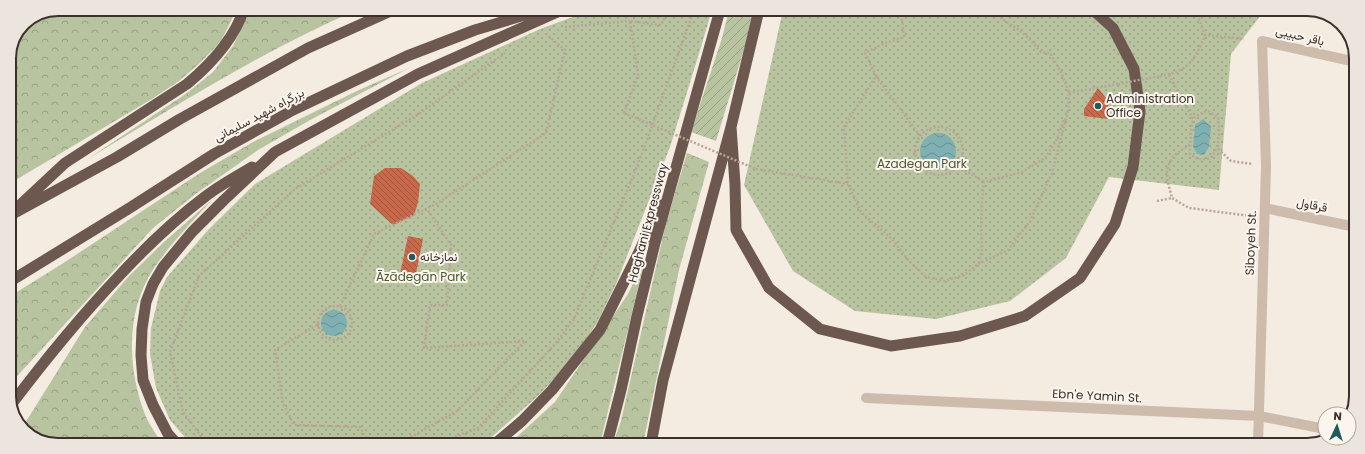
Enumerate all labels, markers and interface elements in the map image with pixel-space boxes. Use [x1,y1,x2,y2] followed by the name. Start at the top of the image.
[1274,22,1326,49] street label: باقر حبیبی
[211,84,307,146] street label: بزرگراه شهید سلیمانی
[1106,90,1194,121] place label: Administration Office
[1093,101,1103,111] marker: Administration Office
[877,155,968,172] park label: Azadegan Park
[623,161,672,285] street label: Haghani Expressway
[1295,193,1329,216] street label: قرقاول
[1241,210,1260,276] street label: Siboyeh St.
[420,248,457,265] place label: نمازخانه
[407,252,417,262] marker: نمازخانه
[376,268,467,285] park label: Āzādegān Park
[1052,385,1142,406] street label: Ebn'e Yamin St.
[1317,406,1357,446] north arrow
[1333,408,1342,424] text: N

